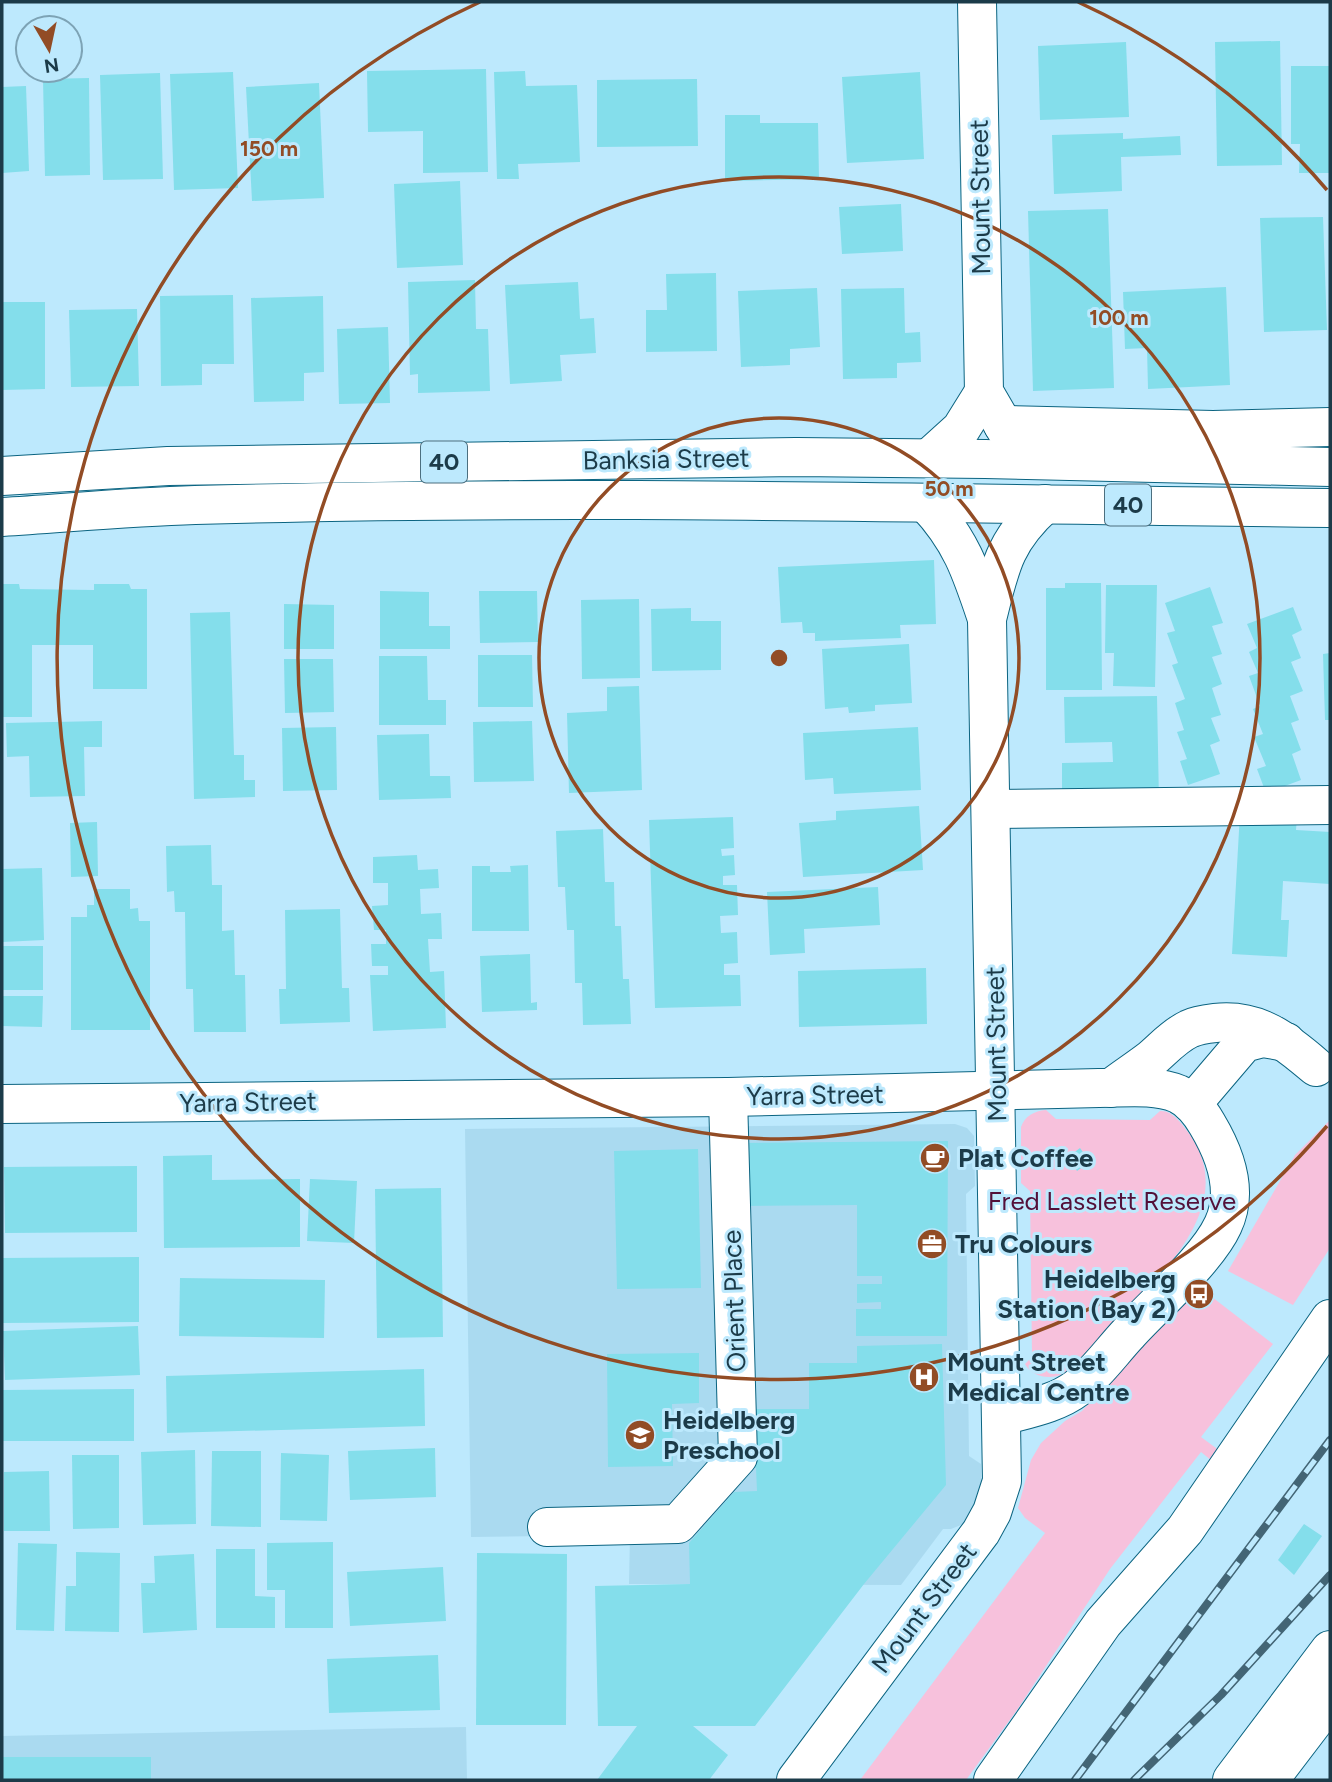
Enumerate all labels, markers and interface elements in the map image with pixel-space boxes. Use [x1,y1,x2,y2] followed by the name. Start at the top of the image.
[14,14,84,84] north arrow
[43,53,61,78] text: N
[963,119,997,275] street label: Mount Street
[240,136,298,161] text: 150 m
[1089,305,1149,330] text: 100 m
[421,442,467,482] road number: 40
[582,442,750,476] street label: Banksia Street
[924,476,974,501] text: 50 m
[1105,484,1151,526] road number: 40
[767,646,791,670] centre of rings
[979,966,1013,1122] street label: Mount Street
[746,1078,884,1112] street label: Yarra Street
[179,1085,317,1119] street label: Yarra Street
[918,1141,952,1175] cafe icon: Plat Coffee
[958,1142,1093,1174] place label: Plat Coffee
[988,1185,1236,1217] park label: Fred Lasslett Reserve
[915,1227,949,1261] office icon: Tru Colours
[955,1228,1092,1260] place label: Tru Colours
[716,1229,752,1373] street label: Orient Place
[997,1263,1176,1325] place label: Heidelberg Station (Bay 2)
[1182,1277,1216,1311] bus stop icon: Heidelberg Station (Bay 2)
[947,1346,1129,1408] place label: Mount Street Medical Centre
[907,1360,941,1394] hospital icon: Mount Street Medical Centre
[663,1404,795,1466] place label: Heidelberg Preschool
[623,1418,657,1452] school or university icon: Heidelberg Preschool
[865,1536,984,1680] street label: Mount Street

